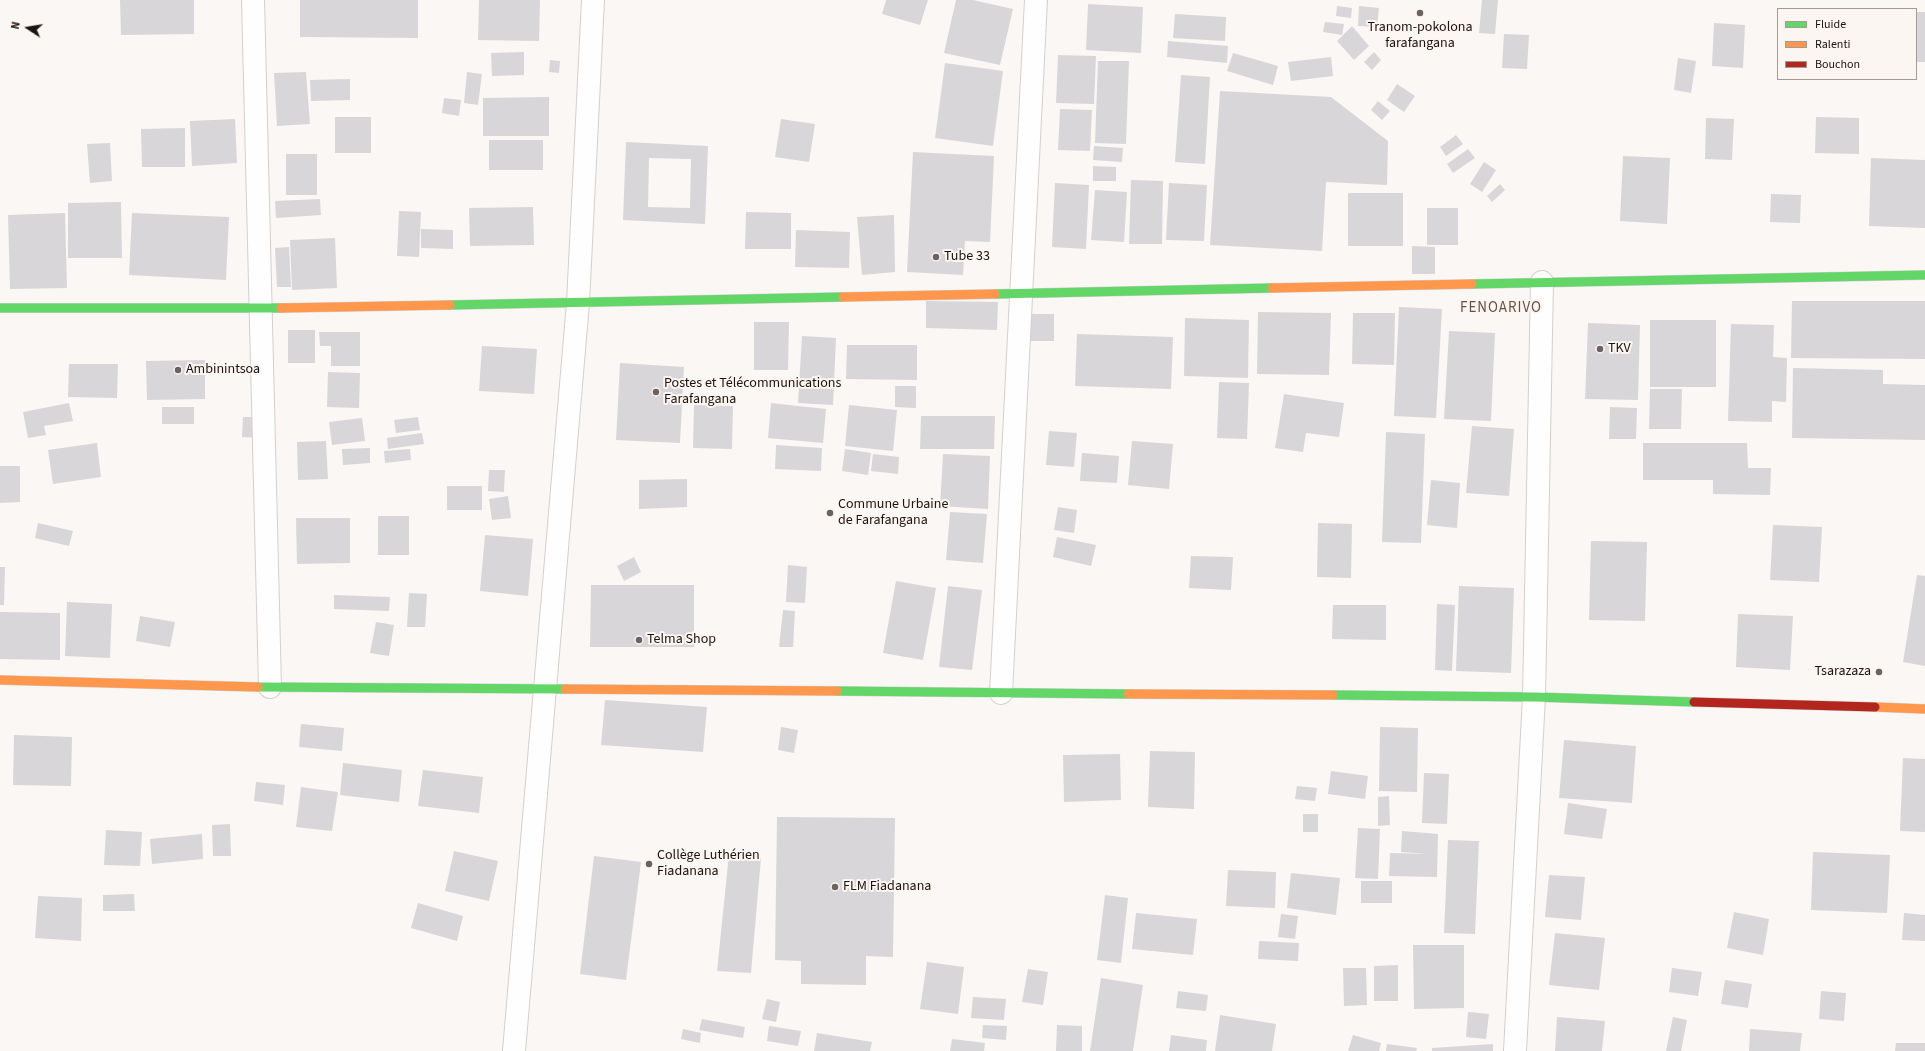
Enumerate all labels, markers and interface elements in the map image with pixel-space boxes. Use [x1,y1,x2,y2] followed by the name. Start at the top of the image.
[8,8,48,48] north arrow
[1415,8,1425,18] marker: Tranom-pokolona farafangana
[1777,8,1917,80] legend
[1815,16,1846,33] text: Fluide
[8,20,24,31] text: N
[1367,20,1473,52] place label: Tranom-pokolona farafangana
[1815,36,1850,53] text: Ralenti
[1815,56,1860,73] text: Bouchon
[944,249,990,265] place label: Tube 33
[931,252,941,262] marker: Tube 33
[1460,300,1542,318] district label: FENOARIVO
[1608,341,1631,357] place label: TKV
[1595,344,1605,354] marker: TKV
[186,362,260,378] place label: Ambinintsoa
[173,365,183,375] marker: Ambinintsoa
[664,376,841,408] place label: Postes et Télécommunications Farafangana
[651,387,661,397] marker: Postes et Télécommunications Farafangana
[838,497,948,530] place label: Commune Urbaine de Farafangana
[825,508,835,518] marker: Commune Urbaine de Farafangana
[647,632,716,648] place label: Telma Shop
[634,635,644,645] marker: Telma Shop
[1814,664,1871,680] place label: Tsarazaza
[1874,667,1884,677] marker: Tsarazaza
[657,848,760,880] place label: Collège Luthérien Fiadanana
[644,859,654,869] marker: Collège Luthérien Fiadanana
[843,879,931,895] place label: FLM Fiadanana
[830,882,840,892] marker: FLM Fiadanana

